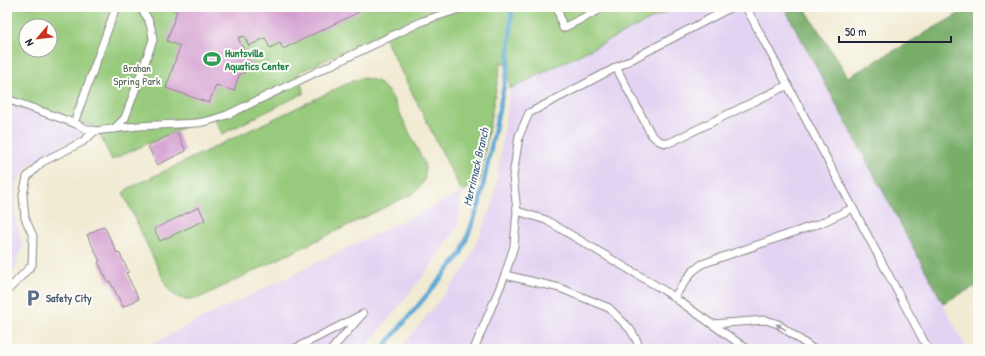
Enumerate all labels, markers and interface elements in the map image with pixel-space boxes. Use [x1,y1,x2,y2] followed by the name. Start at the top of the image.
[18,18,58,58] north arrow
[839,18,951,44] scale bar
[845,23,866,40] text: 50 m
[22,37,37,49] text: N
[225,46,290,74] place label: Huntsville Aquatics Center
[202,49,222,69] sports icon: Huntsville Aquatics Center
[113,61,161,88] park label: Brahan Spring Park
[458,125,493,208] water label: Merrimack Branch
[23,288,43,308] parking icon: Safety City
[46,291,92,306] place label: Safety City
[775,323,787,330] one-way arrow

